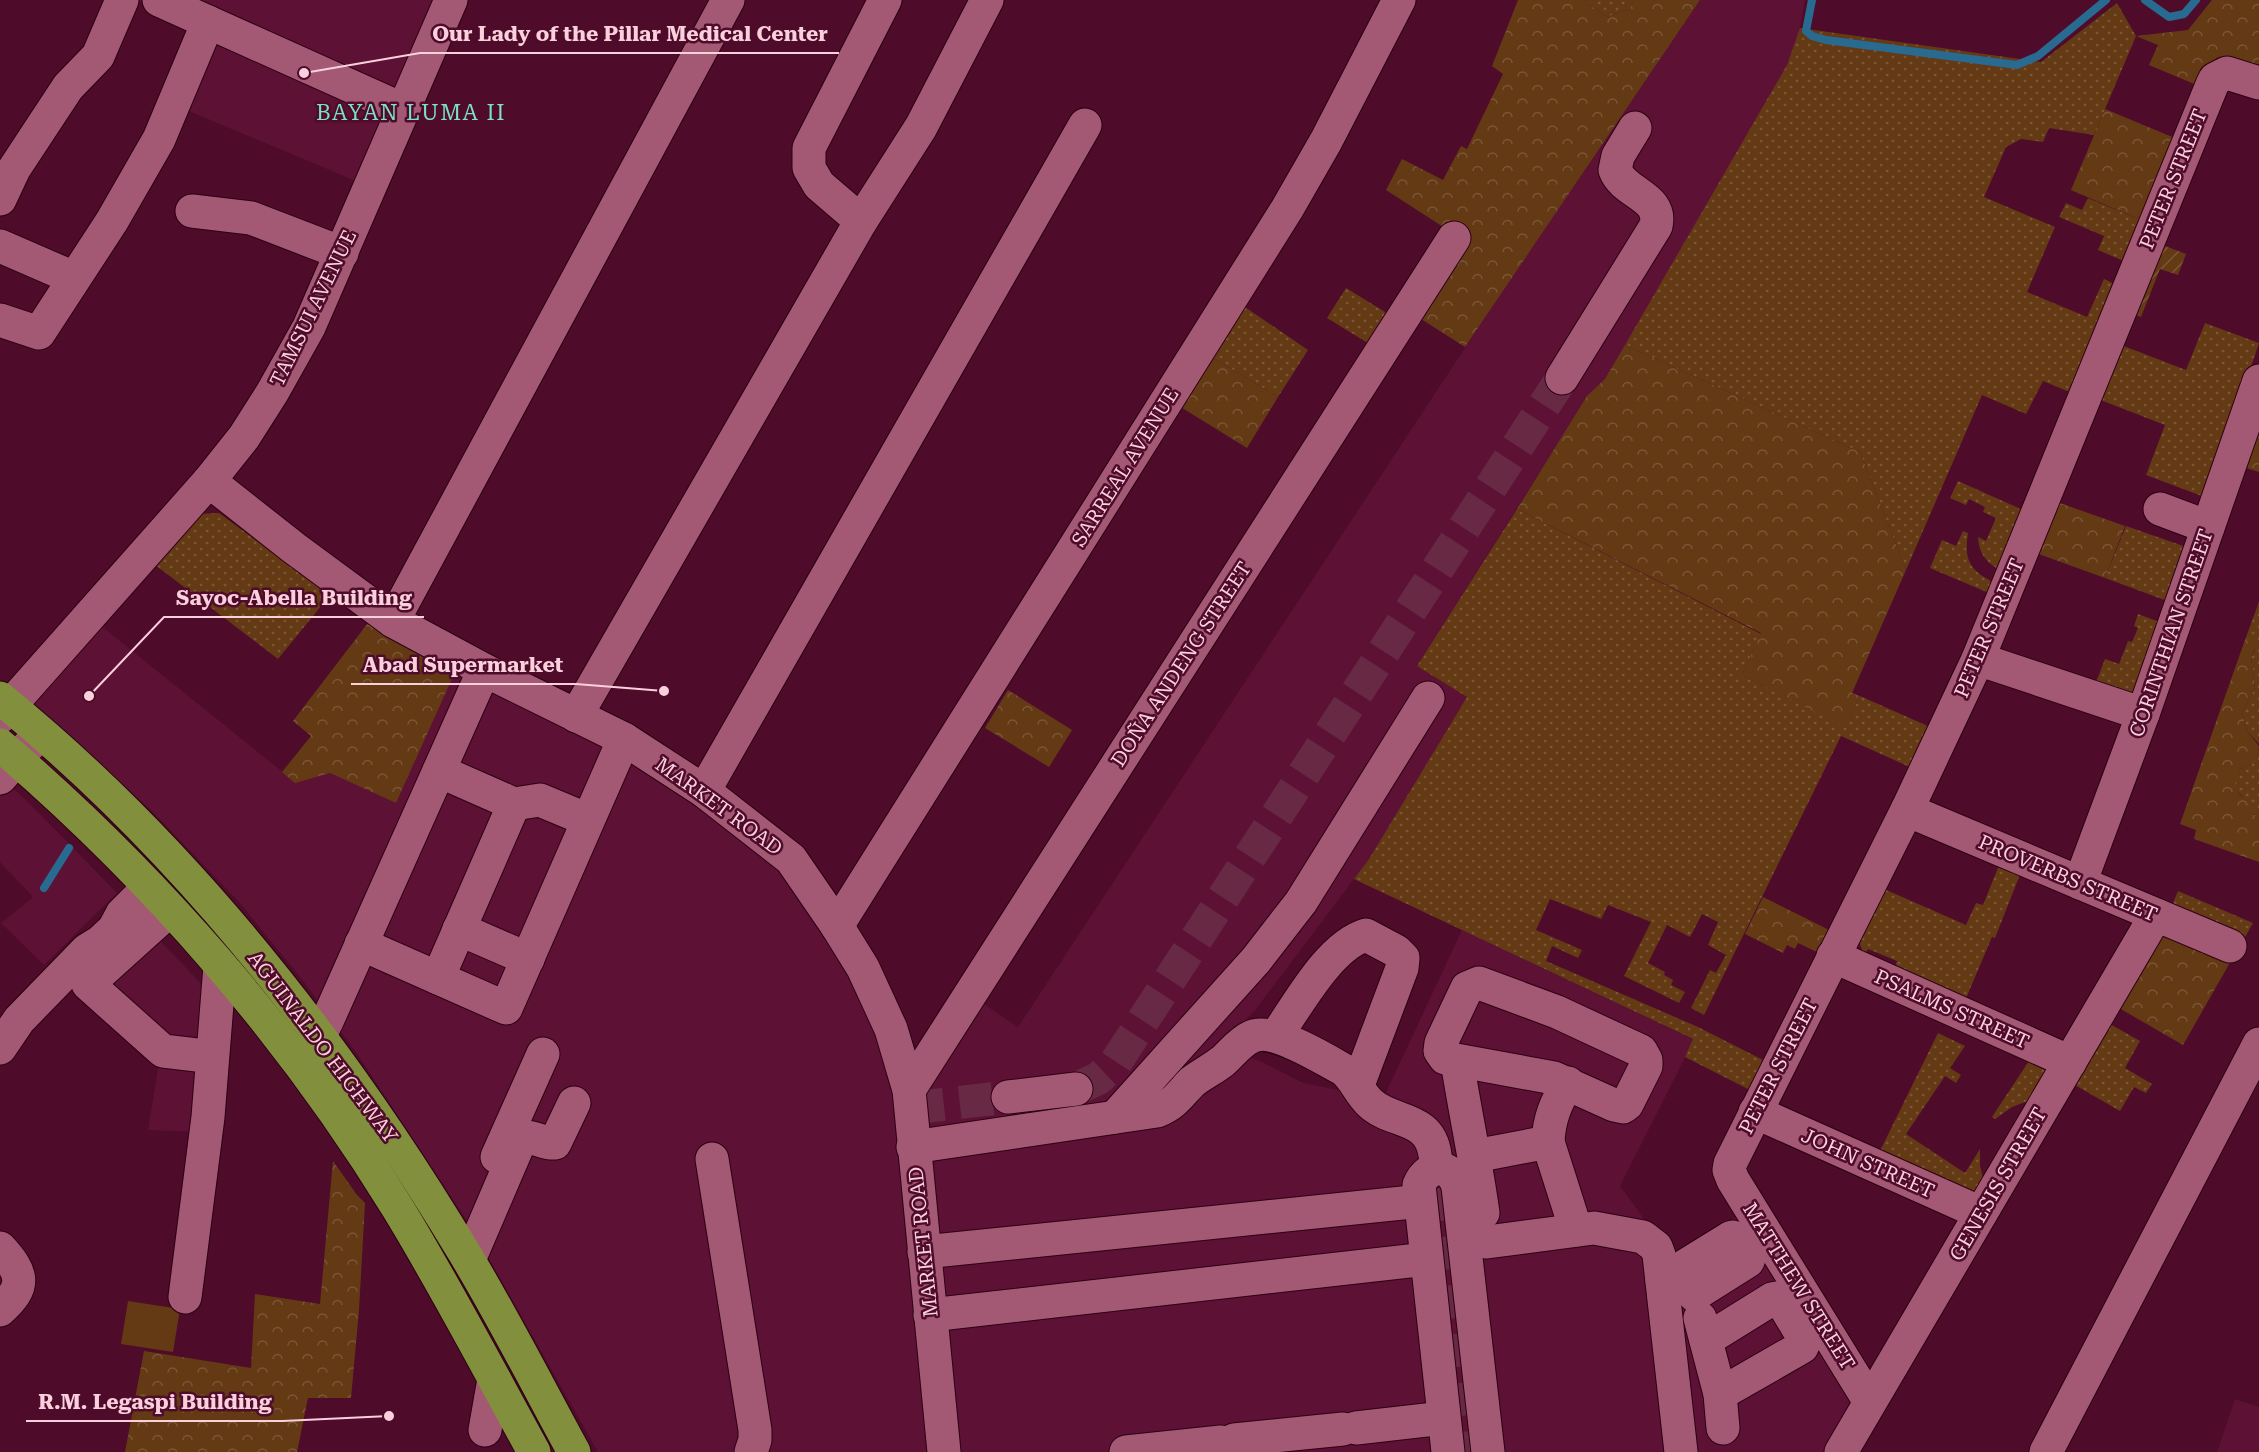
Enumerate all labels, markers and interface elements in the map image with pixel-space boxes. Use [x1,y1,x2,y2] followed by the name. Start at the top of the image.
[420,14,839,53] callout: Our Lady of the Pillar Medical Center
[432,22,828,46] text: Our Lady of the Pillar Medical Center
[316,100,506,125] district label: BAYAN LUMA II
[2134,106,2212,252] street label: PETER STREET
[265,226,361,390] street label: TAMSUI AVENUE
[1066,383,1184,551] street label: SARREAL AVENUE
[2124,526,2218,740] street label: CORINTHIAN STREET
[1949,555,2029,701] street label: PETER STREET
[1106,557,1256,771] street label: DOÑA ANDENG STREET
[164,578,424,617] callout: Sayoc-Abella Building
[176,586,412,610] text: Sayoc-Abella Building
[351,645,576,684] callout: Abad Supermarket
[363,653,564,677] text: Abad Supermarket
[651,752,787,860] street label: MARKET ROAD
[1975,829,2161,927] street label: PROVERBS STREET
[243,946,403,1148] street label: AGUINALDO HIGHWAY
[1871,964,2033,1054] street label: PSALMS STREET
[1734,994,1822,1138] street label: PETER STREET
[1944,1103,2052,1265] street label: GENESIS STREET
[1798,1123,1938,1203] street label: JOHN STREET
[903,1166,943,1318] street label: MARKET ROAD
[1738,1198,1860,1374] street label: MATTHEW STREET
[26,1382,283,1421] callout: R.M. Legaspi Building
[38,1390,272,1414] text: R.M. Legaspi Building

